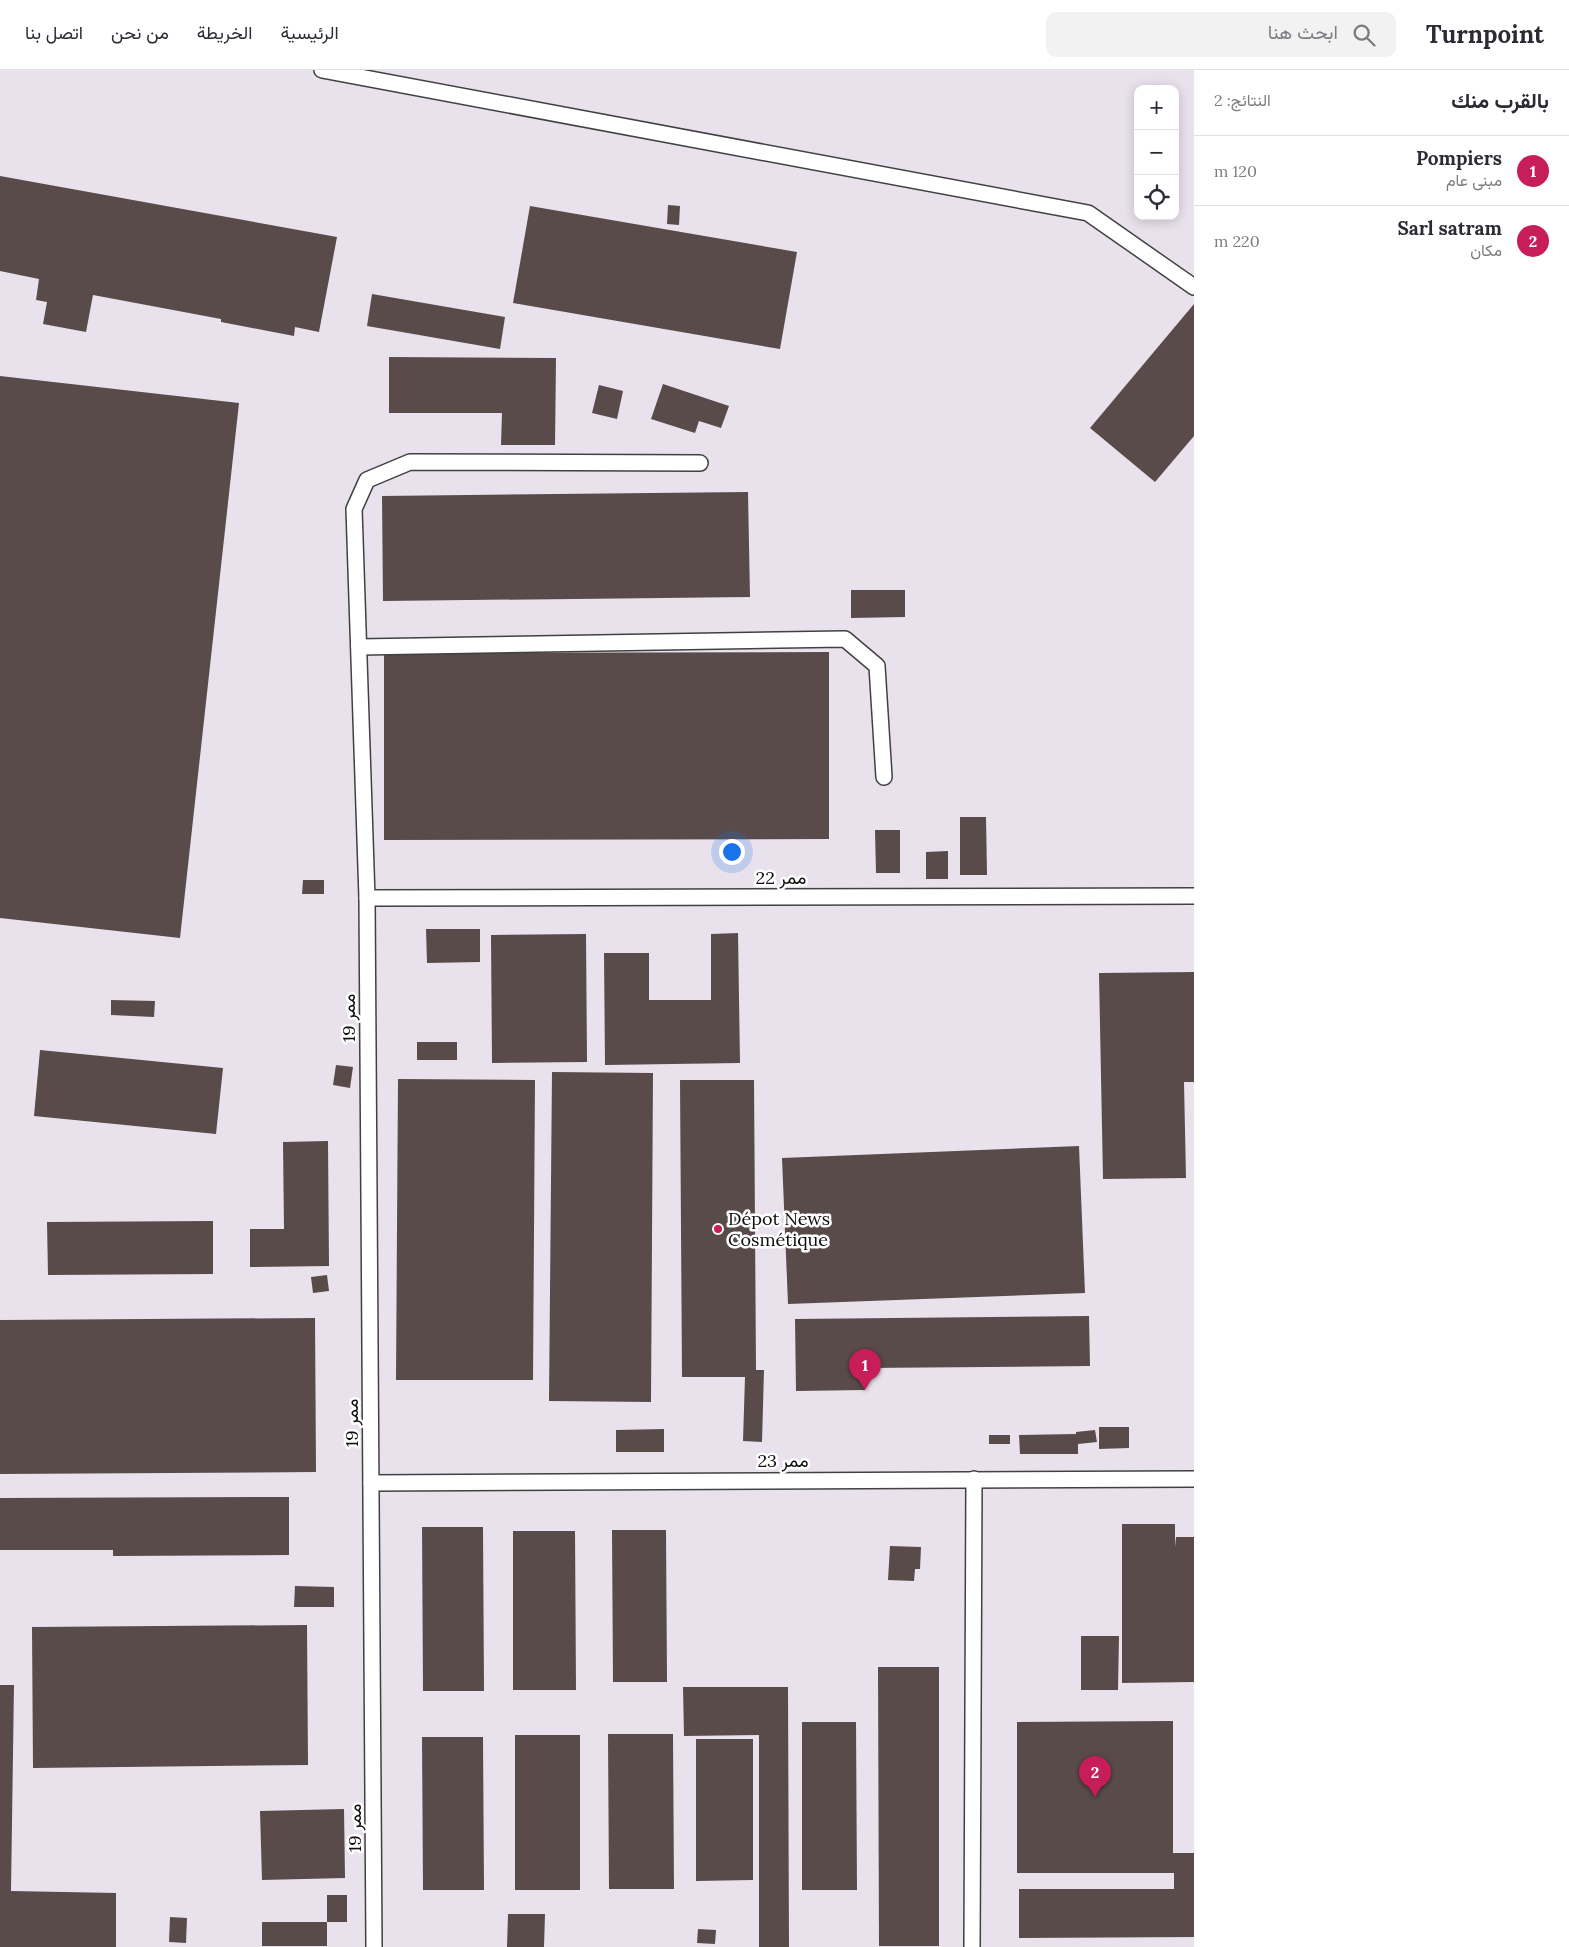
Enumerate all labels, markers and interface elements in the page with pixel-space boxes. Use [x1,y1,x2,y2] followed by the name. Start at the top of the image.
[1046,12,1396,57] search box
[1426,19,1544,50] text: Turnpoint
[1268,20,1338,44] text: ابحث هنا
[25,21,83,44] text: اتصل بنا
[111,21,169,44] text: من نحن
[197,21,252,44] text: الخريطة
[280,21,339,44] text: الرئيسية
[1350,21,1378,49] icon: search
[1134,85,1179,220] map controls
[1134,85,1179,130] button: +
[1451,87,1549,114] text: بالقرب منك
[1214,90,1271,110] text: النتائج: 2
[1134,130,1179,175] button: −
[1416,146,1502,170] text: Pompiers
[1214,161,1257,181] text: 120 m
[1530,161,1536,181] text: 1
[1446,170,1502,190] text: مبنى عام
[1134,175,1179,220] button: locate
[1397,216,1502,240] text: Sarl satram
[1214,231,1260,251] text: 220 m
[1529,231,1537,251] text: 2
[1470,240,1502,260] text: مكان
[719,839,745,865] your location
[756,866,806,889] street label: ممر 22
[337,994,360,1042] street label: ممر 19
[728,1207,830,1251] place label: Dépot News Cosmétique
[712,1223,724,1235] marker: Dépot News Cosmétique
[849,1349,881,1390] pin: 1
[340,1399,363,1447] street label: ممر 19
[757,1449,809,1472] street label: ممر 23
[1079,1756,1111,1797] pin: 2
[343,1804,366,1852] street label: ممر 19

